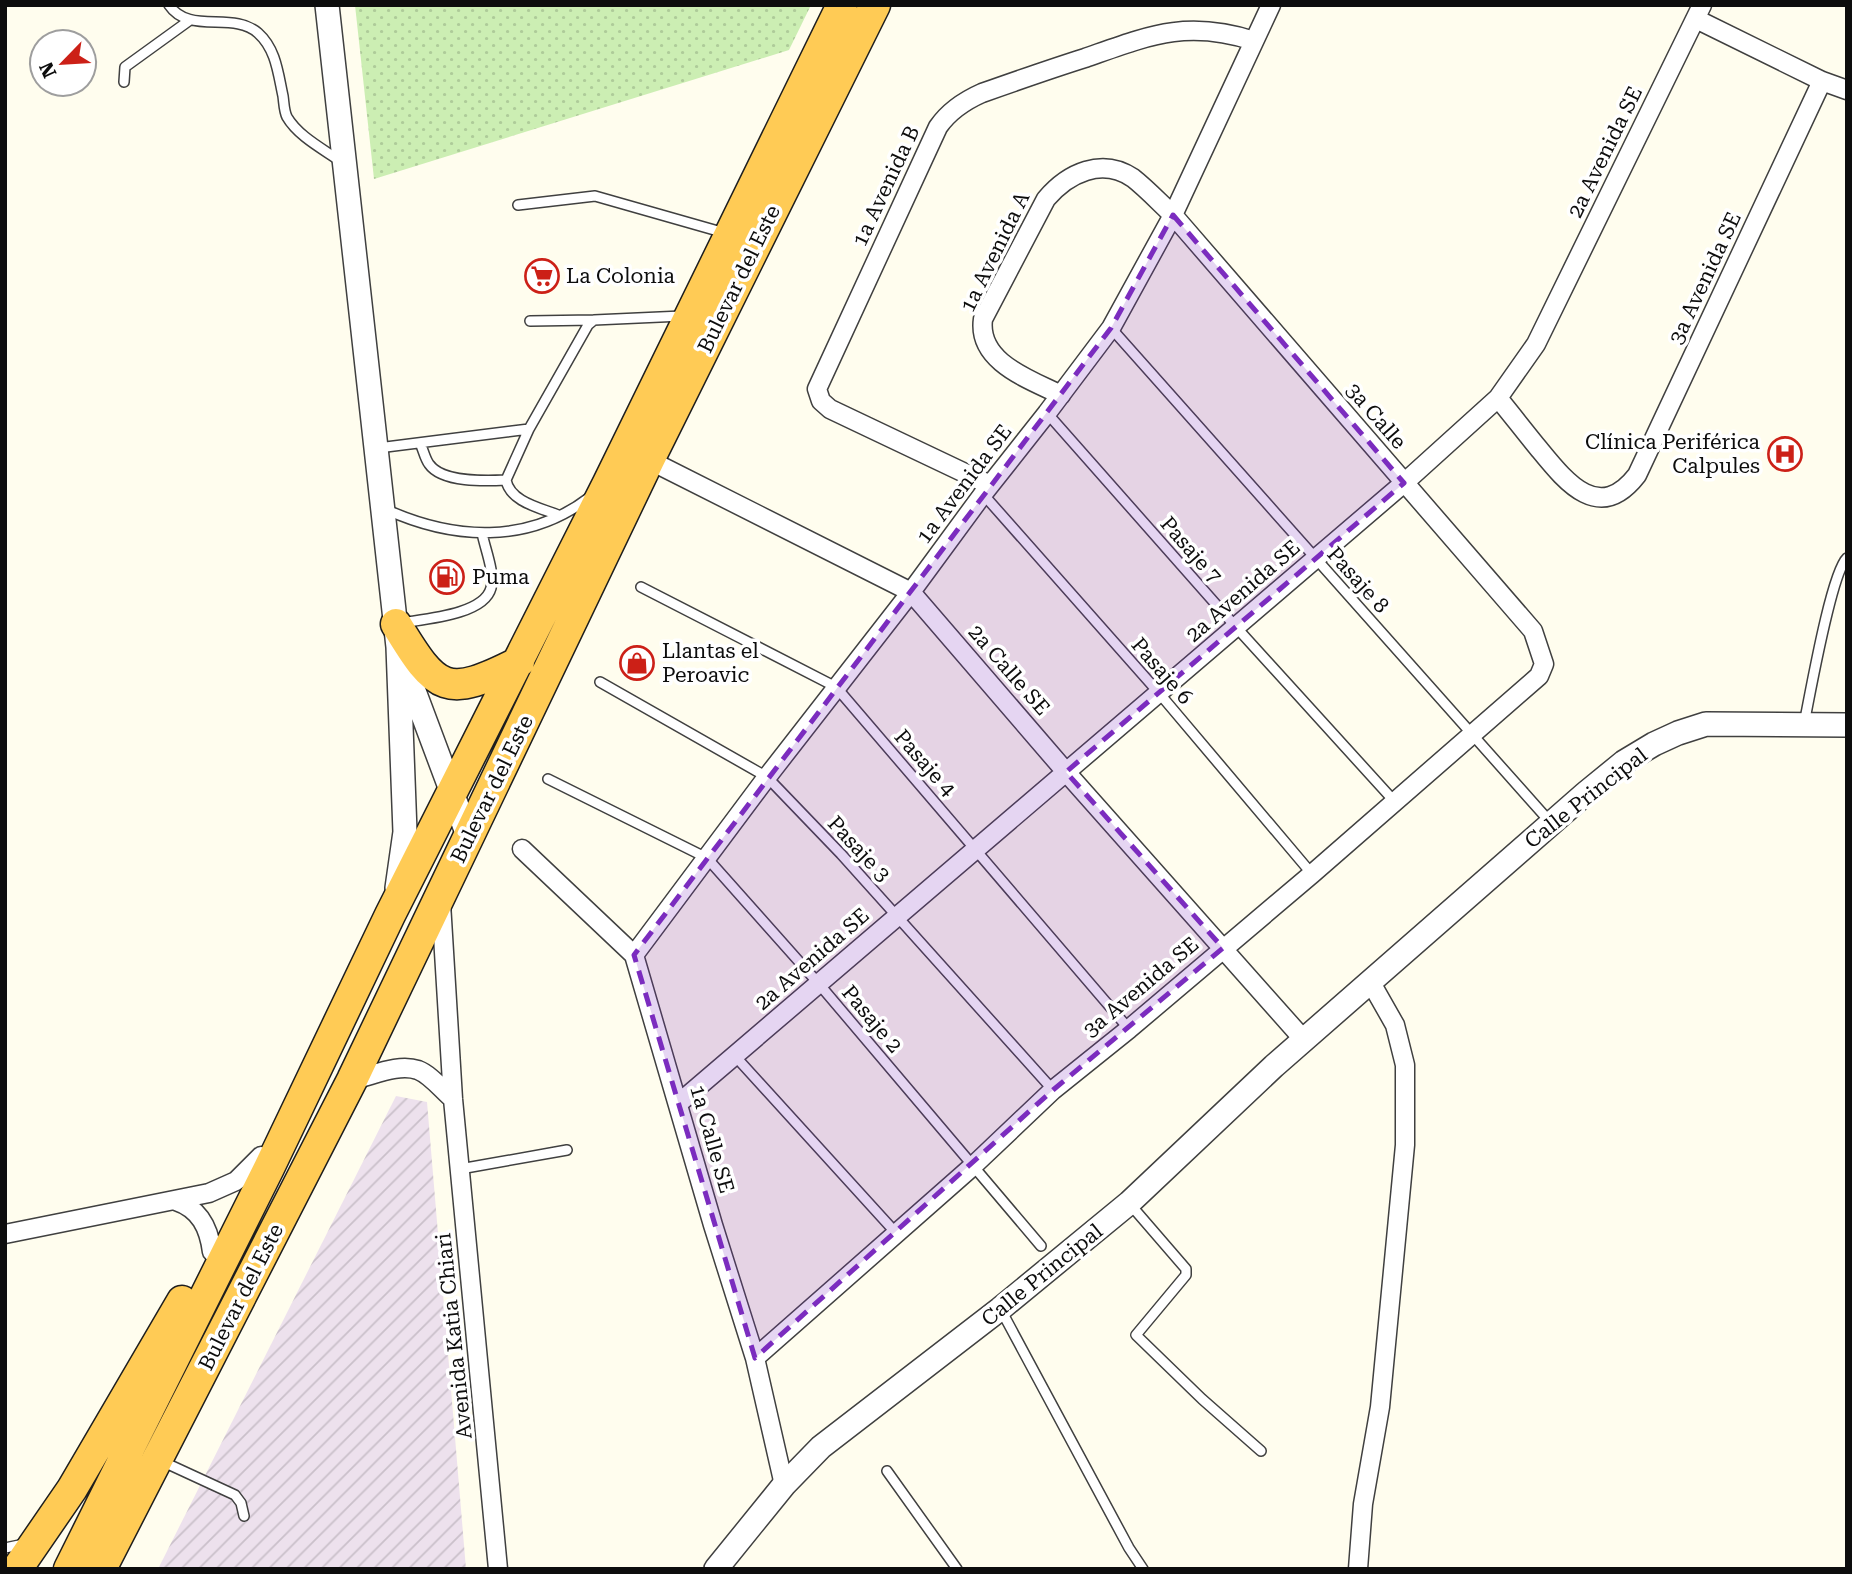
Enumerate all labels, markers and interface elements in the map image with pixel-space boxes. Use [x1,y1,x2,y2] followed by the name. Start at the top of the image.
[28,28,98,98] north arrow
[34,58,62,81] text: N
[1563,83,1647,221] street label: 2a Avenida SE
[848,122,924,250] street label: 1a Avenida B
[956,188,1035,316] street label: 1a Avenida A
[693,201,785,357] street label: Bulevar del Este
[1664,208,1746,348] street label: 3a Avenida SE
[523,257,561,295] supermarket icon: La Colonia
[566,264,676,288] place label: La Colonia
[1341,378,1411,454] street label: 3a Calle
[911,420,1017,548] street label: 1a Avenida SE
[1585,430,1761,478] place label: Clínica Periférica Calpules
[1766,435,1804,473] hospital icon: Clínica Periférica Calpules
[1156,512,1227,588] street label: Pasaje 7
[1181,535,1305,647] street label: 2a Avenida SE
[1322,542,1394,618] street label: Pasaje 8
[428,558,466,596] fuel station icon: Puma
[472,565,530,589] place label: Puma
[963,620,1055,720] street label: 2a Calle SE
[1127,633,1197,709] street label: Pasaje 6
[662,639,759,687] place label: Llantas el Peroavic
[618,644,656,682] shop icon: Llantas el Peroavic
[446,711,538,867] street label: Bulevar del Este
[890,725,961,801] street label: Pasaje 4
[1520,743,1652,853] street label: Calle Principal
[823,811,895,887] street label: Pasaje 3
[750,903,874,1015] street label: 2a Avenida SE
[1079,932,1203,1042] street label: 3a Avenida SE
[837,980,907,1058] street label: Pasaje 2
[685,1082,739,1196] street label: 1a Calle SE
[977,1219,1108,1331] street label: Calle Principal
[194,1220,288,1374] street label: Bulevar del Este
[431,1231,477,1440] street label: Avenida Katia Chiari

